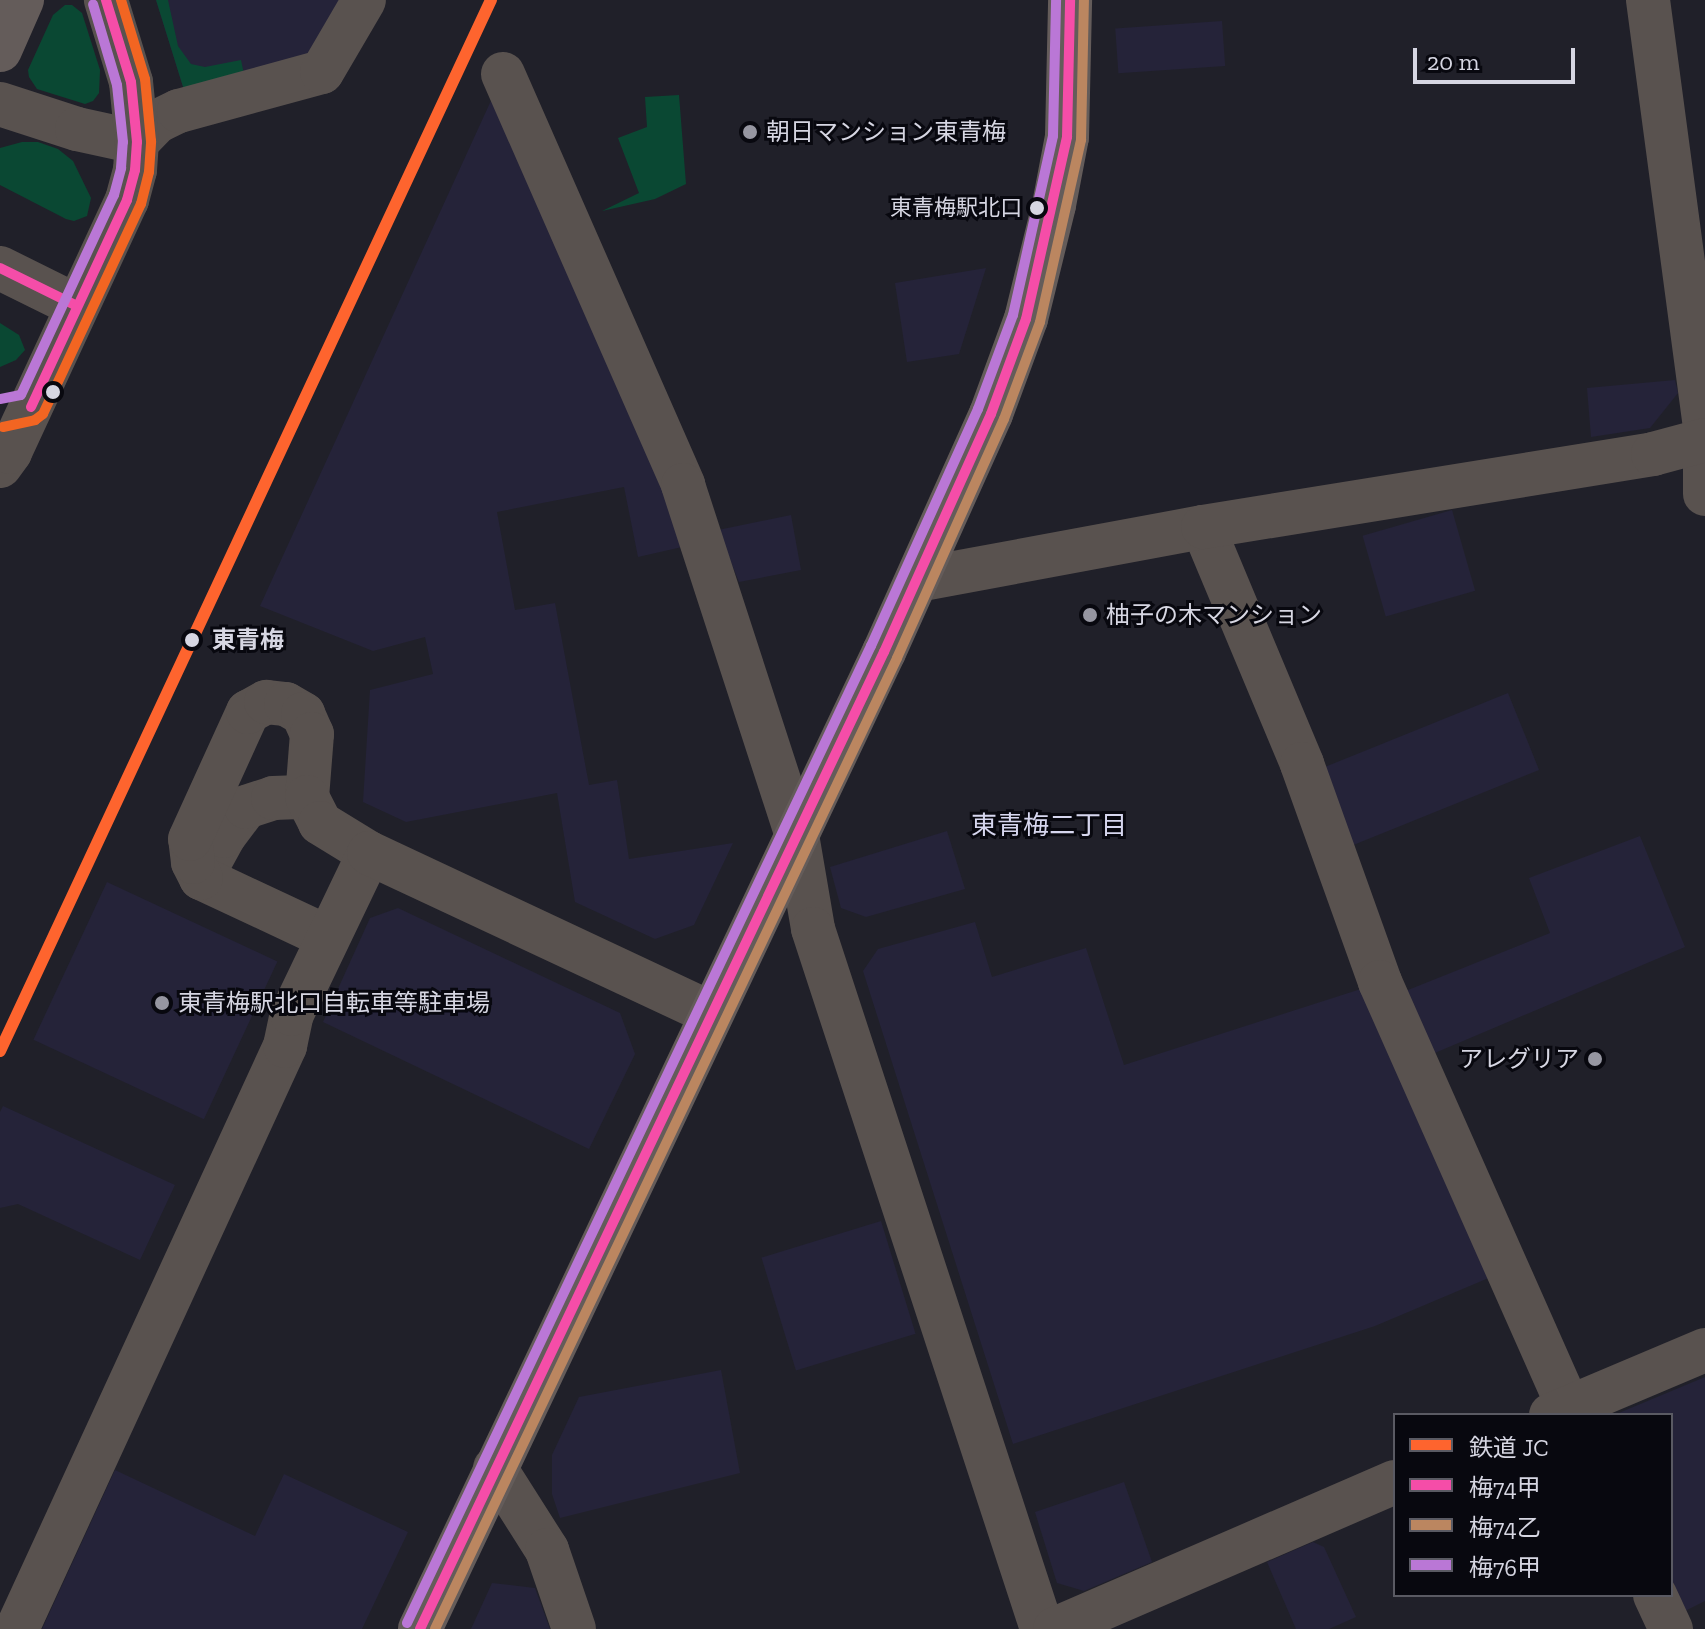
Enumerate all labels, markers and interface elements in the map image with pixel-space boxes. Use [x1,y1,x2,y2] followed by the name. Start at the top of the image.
[1417,32,1579,82] scale bar
[1427,47,1479,76] text: 20 m
[766,118,1006,146] place label: 朝日マンション東青梅
[741,123,759,141] marker: 朝日マンション東青梅
[890,195,1022,221] place label: 東青梅駅北口
[1029,200,1045,216] marker: 東青梅駅北口
[45,384,61,400] unlabelled marker
[1106,601,1322,629] place label: 柚子の木マンション
[1081,606,1099,624] marker: 柚子の木マンション
[212,626,284,654] place label: 東青梅
[179,627,205,653] marker: 東青梅
[971,810,1127,842] district label: 東青梅二丁目
[178,989,490,1017] place label: 東青梅駅北口自転車等駐車場
[153,994,171,1012] marker: 東青梅駅北口自転車等駐車場
[1459,1045,1579,1073] place label: アレグリア
[1586,1050,1604,1068] marker: アレグリア
[1393,1413,1673,1597] legend
[1469,1433,1549,1462] text: 鉄道 JC
[1469,1473,1541,1502] text: 梅74甲
[1469,1513,1541,1542] text: 梅74乙
[1469,1553,1541,1582] text: 梅76甲

